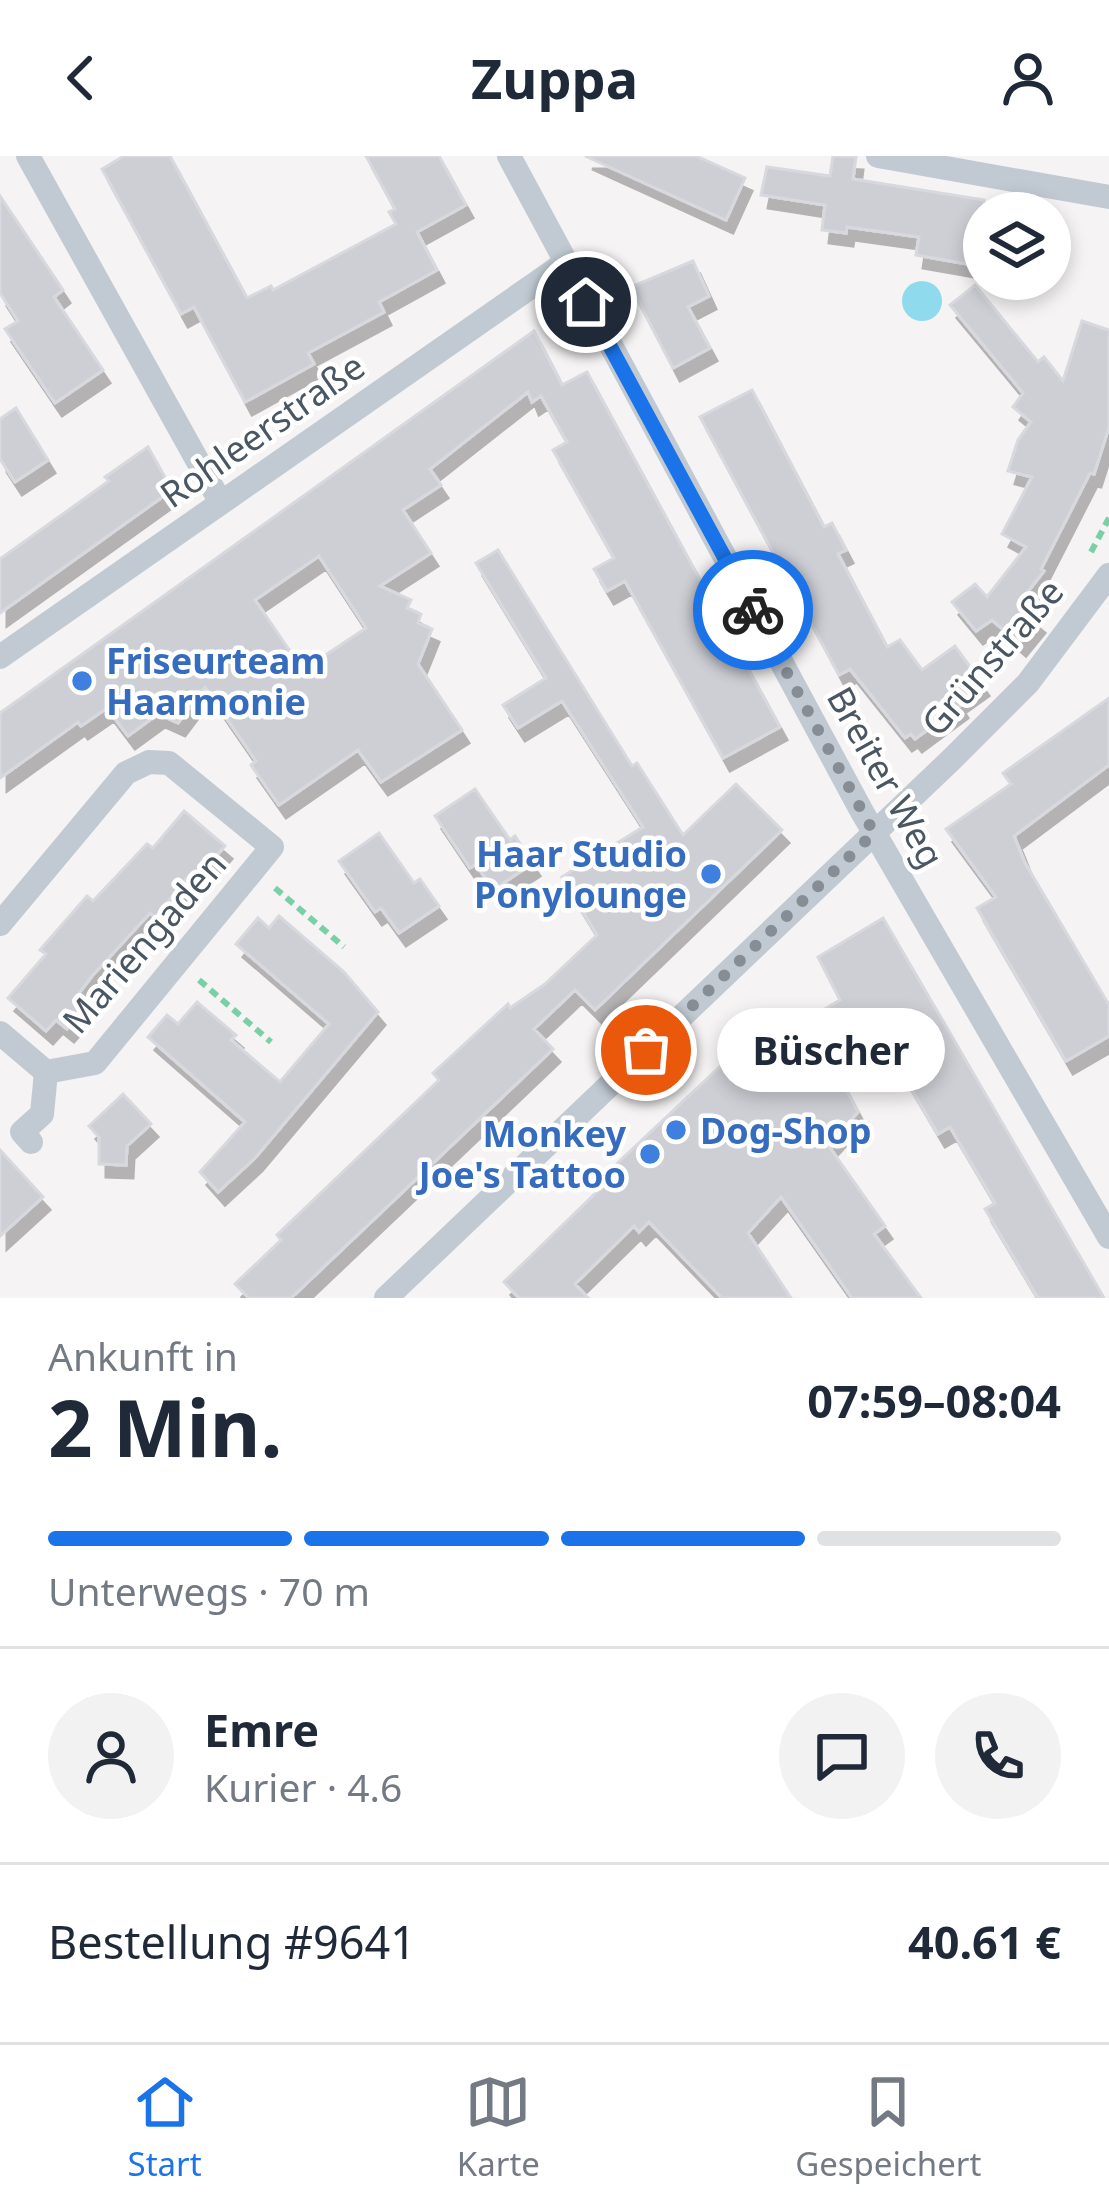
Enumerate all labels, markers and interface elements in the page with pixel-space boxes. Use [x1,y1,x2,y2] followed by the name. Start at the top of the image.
[471,41,638,115] text: Zuppa
[48,45,114,111] icon: back
[995,45,1061,111] icon: person
[963,192,1071,300] map controls
[963,192,1071,300] button: layers
[535,251,637,353] pin
[553,269,619,335] icon: home
[150,341,374,519] street label: Rohleerstraße
[693,550,813,670] courier
[910,568,1074,746] street label: Grünstraße
[720,577,786,643] icon: bike
[106,636,325,726] place label: Friseurteam Haarmonie
[69,668,95,694] marker: Friseurteam Haarmonie
[816,678,956,876] street label: Breiter Weg
[474,829,687,919] place label: Haar Studio Ponylounge
[51,840,237,1044] street label: Mariengaden
[698,861,724,887] marker: Haar Studio Ponylounge
[595,999,697,1101] pin
[718,1008,946,1092] callout: Büscher
[613,1017,679,1083] icon: bag
[752,1023,910,1076] text: Büscher
[700,1106,872,1155] place label: Dog-Shop
[416,1109,626,1199] place label: Monkey Joe's Tattoo
[663,1117,689,1143] marker: Dog-Shop
[637,1141,663,1167] marker: Monkey Joe's Tattoo
[48,1329,238,1382] text: Ankunft in
[807,1370,1061,1431] text: 07:59–08:04
[48,1374,282,1480] text: 2 Min.
[48,1564,370,1617] text: Unterwegs · 70 m
[48,1693,174,1819] button: person
[779,1693,905,1819] button: chat
[935,1693,1061,1819] button: phone
[204,1699,319,1760] text: Emre
[204,1760,402,1813] text: Kurier · 4.6
[48,1911,416,1972] text: Bestellung #9641
[908,1911,1061,1972] text: 40.61 €
[128,2069,202,2186] tab: Start
[457,2069,540,2186] tab: Karte
[795,2069,981,2186] tab: Gespeichert

